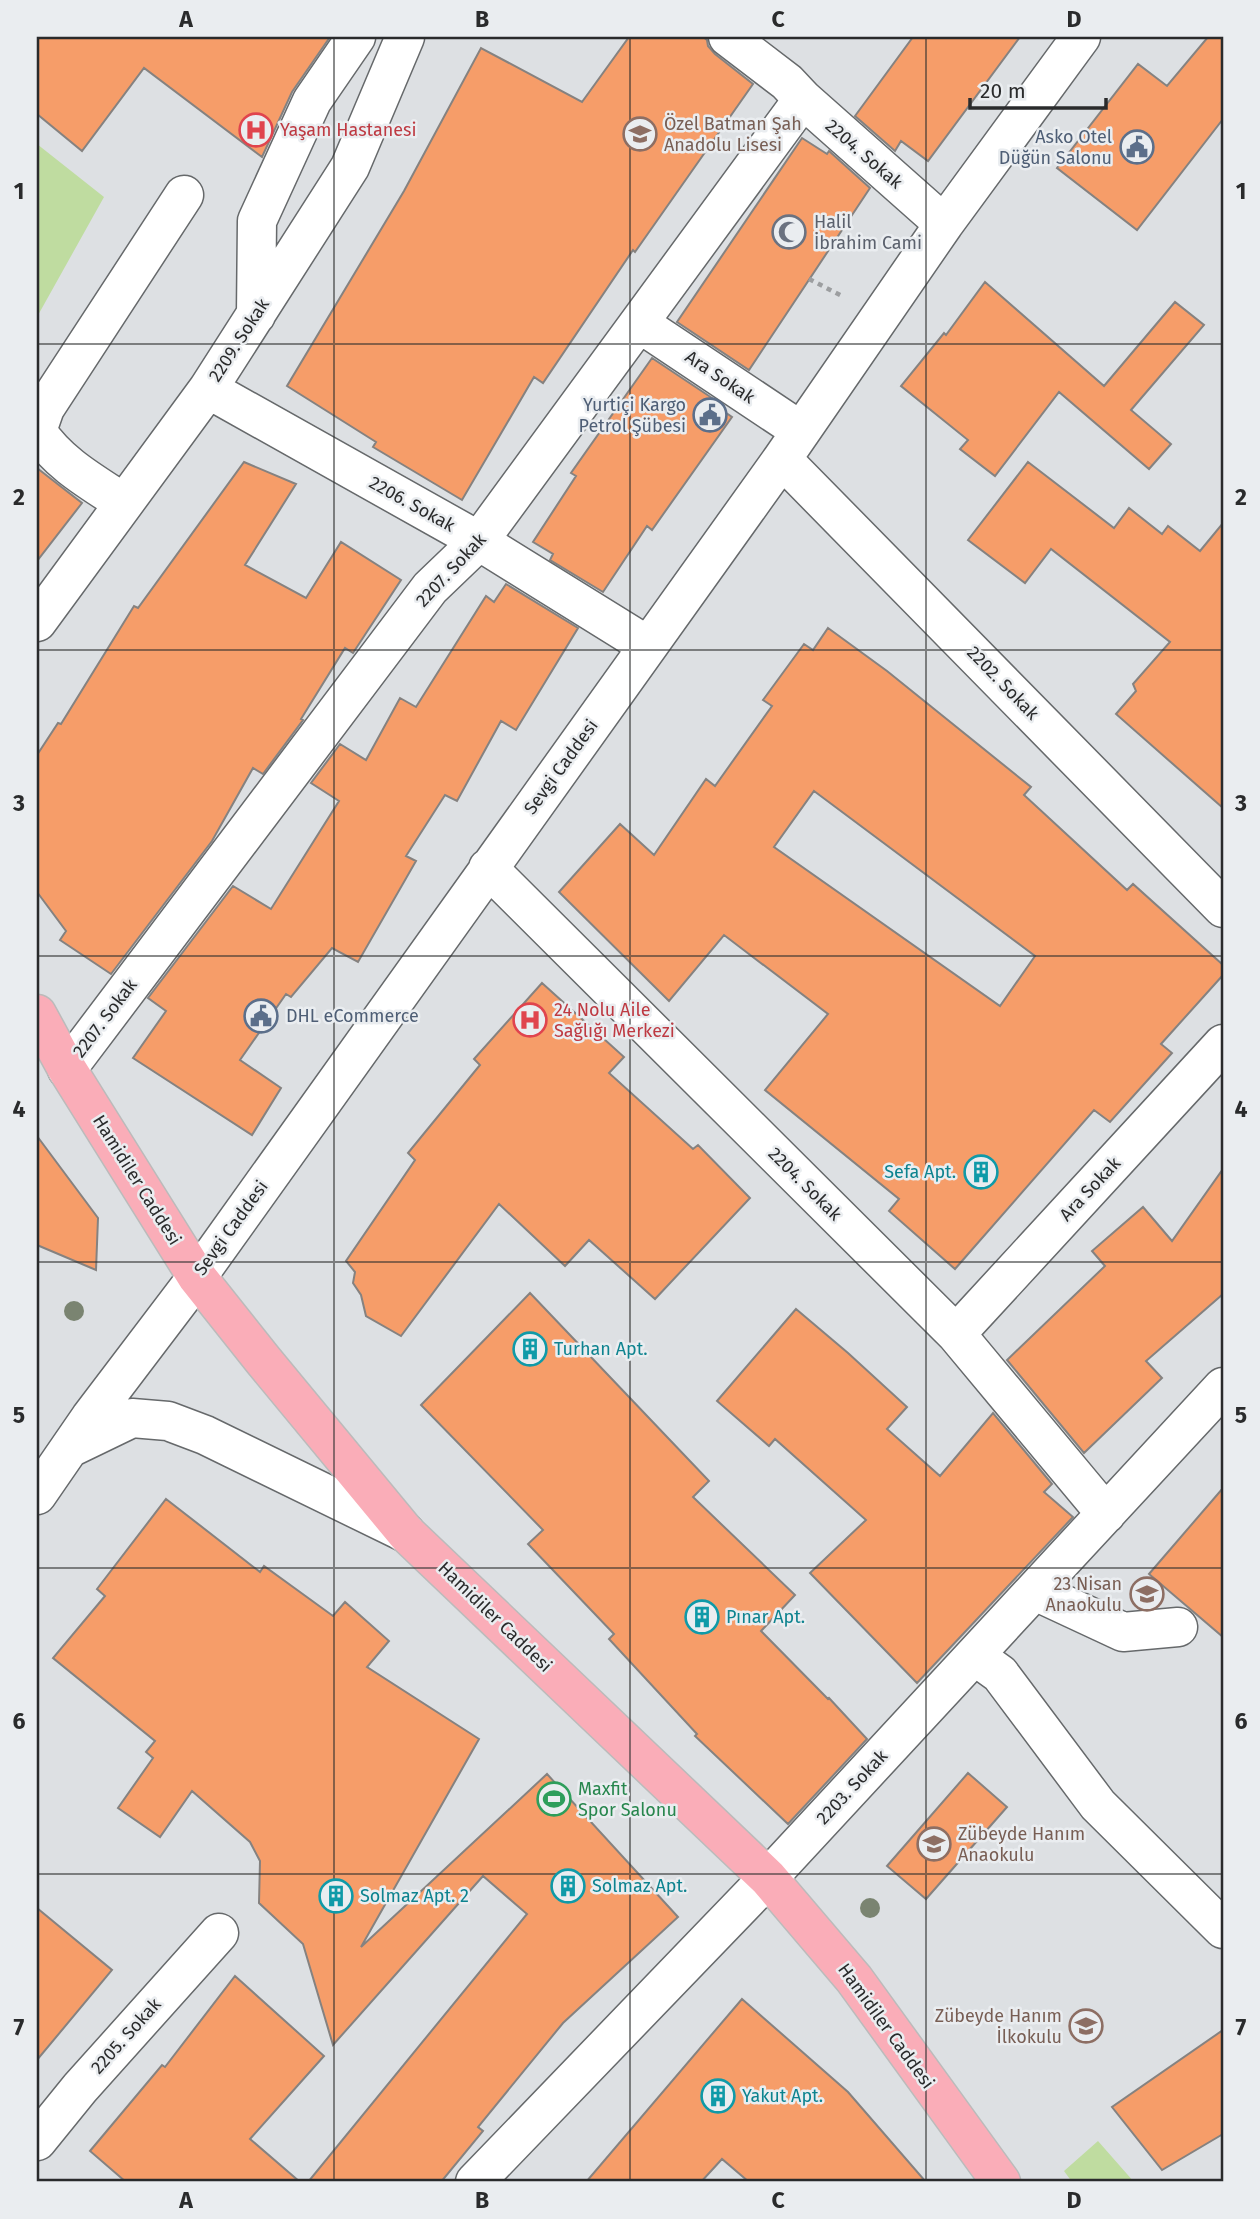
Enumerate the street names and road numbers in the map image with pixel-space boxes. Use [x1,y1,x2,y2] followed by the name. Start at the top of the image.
[821,115,908,194] street label: 2204. Sokak
[204,294,274,386] street label: 2209. Sokak
[681,346,760,409] street label: Ara Sokak
[365,471,459,537] street label: 2206. Sokak
[411,528,491,611] street label: 2207. Sokak
[962,642,1044,725] street label: 2202. Sokak
[519,715,603,819] street label: Sevgi Caddesi
[68,974,142,1062] street label: 2207. Sokak
[88,1111,186,1249] street label: Hamidiler Caddesi
[764,1143,847,1226] street label: 2204. Sokak
[1055,1152,1126,1226] street label: Ara Sokak
[189,1176,273,1280] street label: Sevgi Caddesi
[434,1557,556,1677] street label: Hamidiler Caddesi
[812,1745,893,1829] street label: 2203. Sokak
[833,1959,939,2093] street label: Hamidiler Caddesi
[86,1993,166,2078] street label: 2205. Sokak

